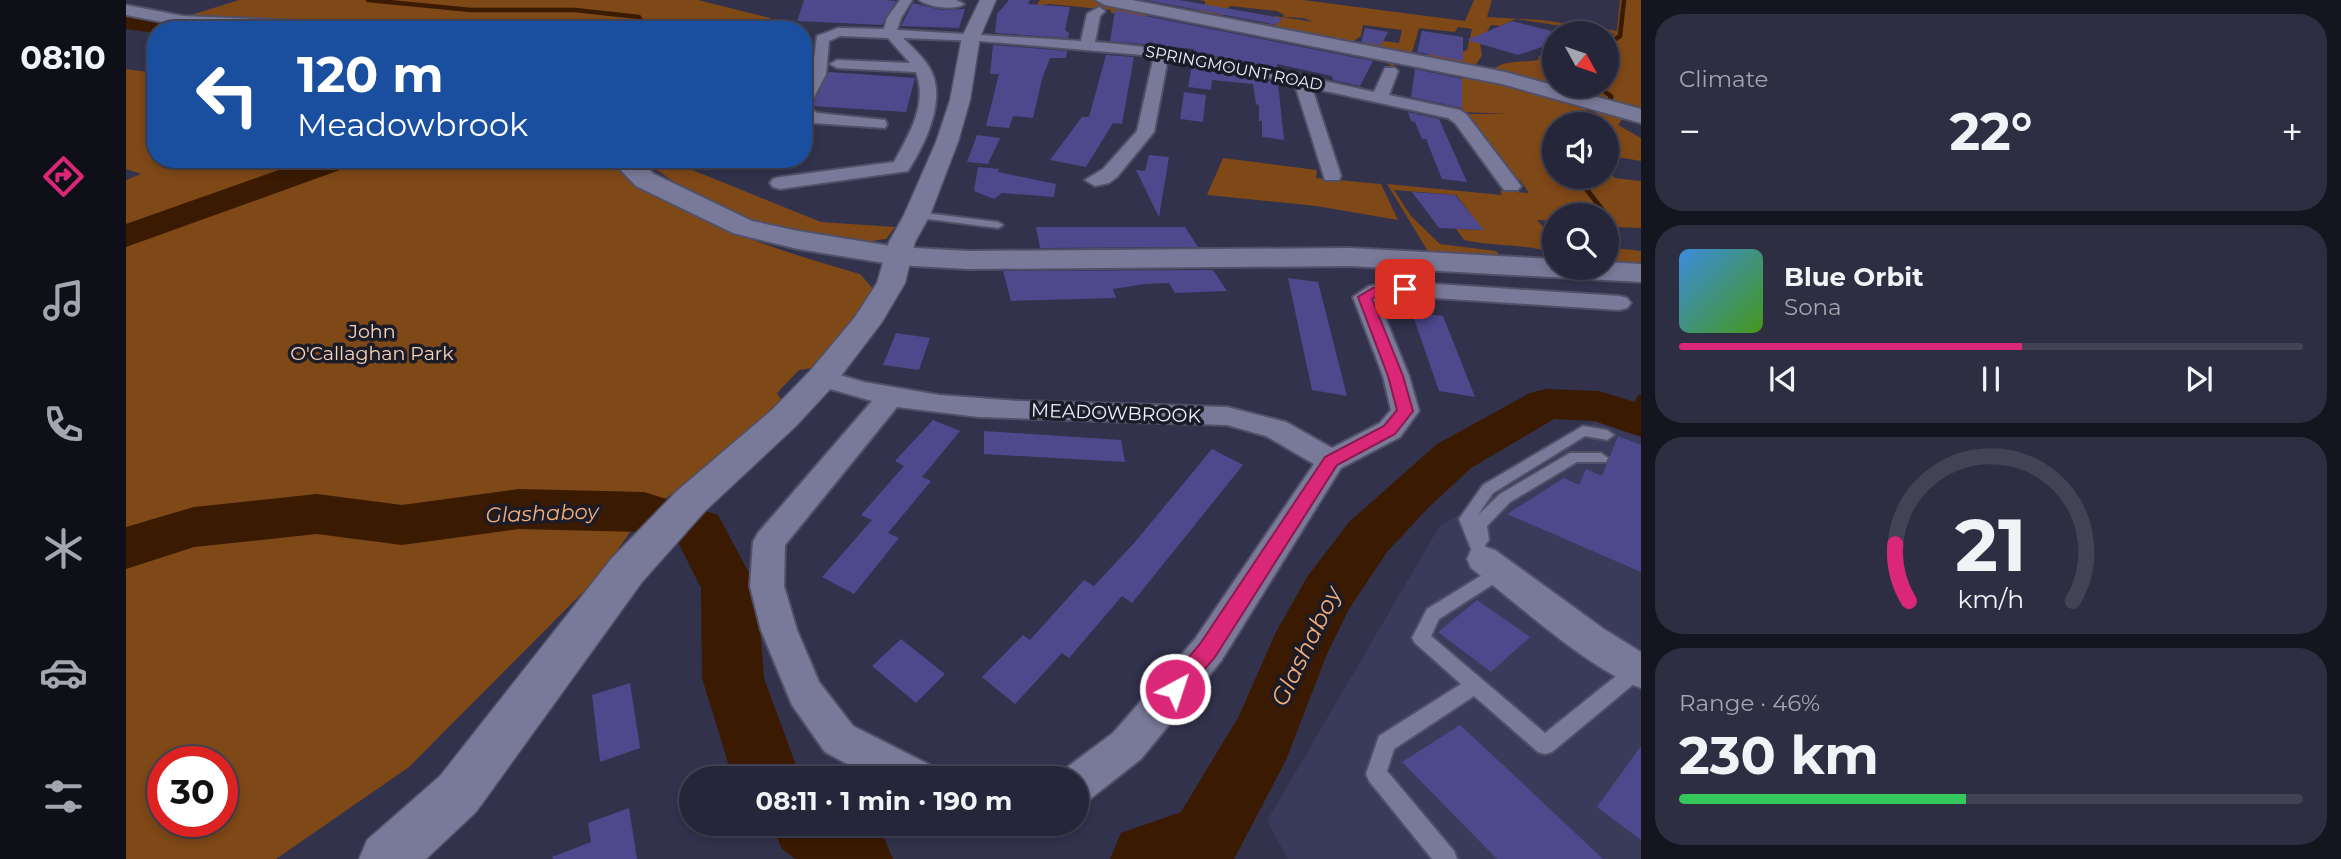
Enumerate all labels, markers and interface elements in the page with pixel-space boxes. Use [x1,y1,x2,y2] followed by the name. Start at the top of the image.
[1542,21,1619,98] north arrow
[1542,21,1619,280] map controls
[20,38,106,77] text: 08:10
[1144,41,1324,95] street label: SPRINGMOUNT ROAD
[297,45,444,104] text: 120 m
[182,49,273,140] icon: left
[1679,65,1768,93] text: Climate
[1949,100,2033,163] text: 22°
[297,105,528,144] text: Meadowbrook
[1679,108,1701,155] text: −
[2281,108,2303,155] text: +
[1542,112,1619,189] button: sound
[39,152,88,201] icon: directions
[1542,203,1619,280] button: search
[1375,259,1435,319] pin
[1784,261,1923,293] text: Blue Orbit
[1386,270,1424,308] icon: arrive
[39,276,88,325] icon: music
[1784,293,1842,321] text: Sona
[290,320,454,365] park label: John O'Callaghan Park
[1764,360,1802,398] icon: previous
[1972,360,2010,398] icon: pause
[2180,360,2218,398] icon: next
[1031,399,1202,427] street label: MEADOWBROOK
[39,400,88,449] icon: phone
[485,498,601,527] water label: Glashaboy
[1955,502,2027,590] text: 21
[39,524,88,573] icon: climate
[1265,580,1348,711] water label: Glashaboy
[1958,584,2024,614] text: km/h
[39,648,88,697] icon: car
[1138,652,1212,726] position arrow
[1679,689,1820,717] text: Range · 46%
[1679,724,1879,787] text: 230 km
[147,746,238,837] speed limit sign: 30
[39,772,88,821] icon: filters
[756,785,1012,817] text: 08:11 · 1 min · 190 m

